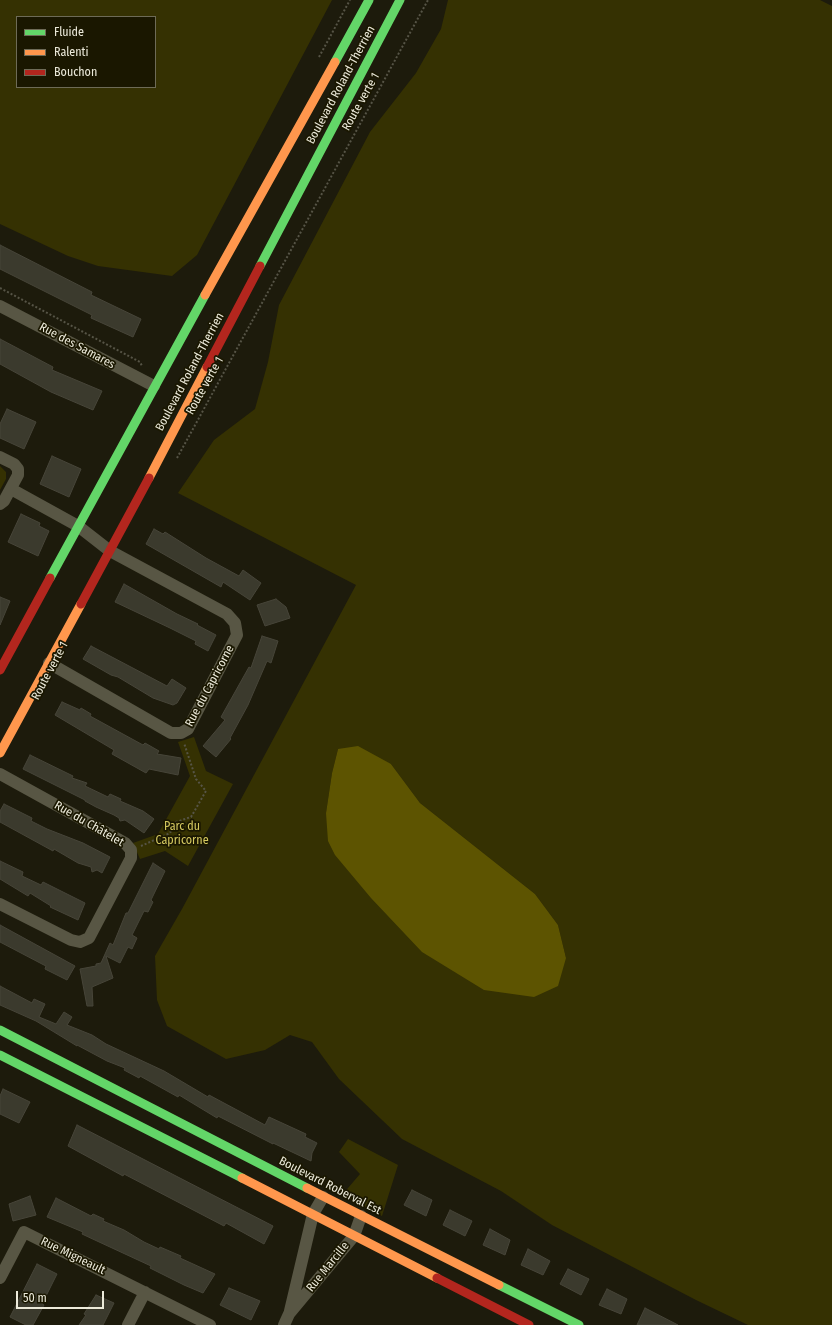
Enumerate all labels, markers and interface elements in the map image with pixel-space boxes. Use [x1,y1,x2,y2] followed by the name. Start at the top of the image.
[16,16,156,88] legend
[304,23,378,147] street label: Boulevard Roland-Therrien
[54,25,84,39] text: Fluide
[54,45,89,59] text: Ralenti
[54,65,97,79] text: Bouchon
[339,71,383,133] street label: Route verte 1
[153,310,227,434] street label: Boulevard Roland-Therrien
[37,320,117,372] street label: Rue des Samares
[183,355,227,417] street label: Route verte 1
[29,639,71,703] street label: Route verte 1
[182,643,238,729] street label: Rue du Capricorne
[52,798,126,850] street label: Rue du Châtelet
[155,820,209,848] park label: Parc du Capricorne
[276,1154,384,1218] street label: Boulevard Roberval Est
[38,1234,108,1278] street label: Rue Migneault
[303,1239,353,1295] street label: Rue Marcille
[18,1283,106,1309] scale bar
[23,1291,47,1305] text: 50 m

